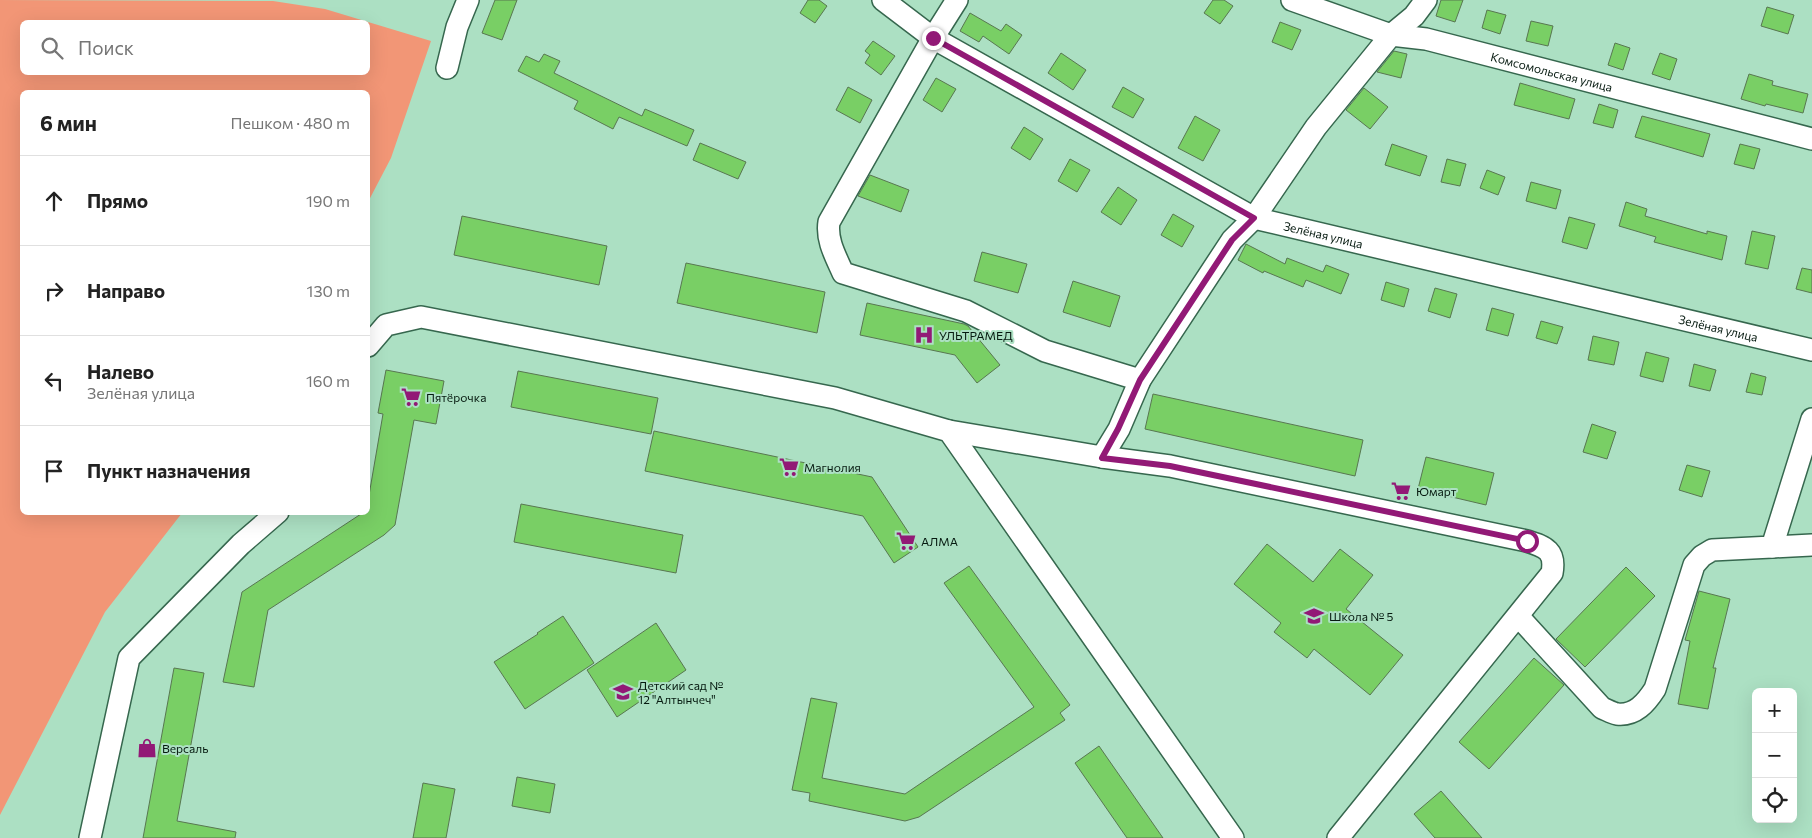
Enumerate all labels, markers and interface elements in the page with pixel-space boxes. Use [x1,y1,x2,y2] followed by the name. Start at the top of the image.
[20,20,370,75] search box
[922,27,945,50] route end
[38,34,66,62] icon: search
[78,36,134,59] text: Поиск
[1489,49,1614,94] street label: Комсомольская улица
[40,110,97,135] text: 6 мин
[231,113,350,132] text: Пешком · 480 m
[40,187,68,215] icon: ahead
[87,189,148,212] text: Прямо
[306,191,350,210] text: 190 m
[1282,218,1364,251] street label: Зелёная улица
[40,277,68,305] icon: right
[87,279,165,302] text: Направо
[307,281,350,300] text: 130 m
[1677,312,1759,344] street label: Зелёная улица
[913,324,935,346] hospital icon: УЛЬТРАМЕД
[939,328,1013,342] place label: УЛЬТРАМЕД
[87,360,154,383] text: Налево
[40,367,68,395] icon: left
[306,371,350,390] text: 160 m
[87,383,195,402] text: Зелёная улица
[400,386,422,408] supermarket icon: Пятёрочка
[426,390,486,404] place label: Пятёрочка
[778,456,800,478] supermarket icon: Магнолия
[40,457,68,485] icon: arrive
[87,459,250,482] text: Пункт назначения
[804,460,861,474] place label: Магнолия
[1390,480,1412,502] supermarket icon: Юмарт
[1416,484,1457,498] place label: Юмарт
[895,530,917,552] supermarket icon: АЛМА
[1516,530,1539,553] route start
[921,534,958,548] place label: АЛМА
[1303,605,1325,627] school or university icon: Школа № 5
[1329,609,1394,623] place label: Школа № 5
[638,678,723,706] place label: Детский сад № 12 "Алтынчеч"
[612,681,634,703] school or university icon: Детский сад № 12 "Алтынчеч"
[1752,688,1797,823] map controls
[1752,688,1797,733] button: +
[1752,733,1797,778] button: −
[136,737,158,759] shop icon: Версаль
[162,741,208,755] place label: Версаль
[1752,778,1797,823] button: locate

